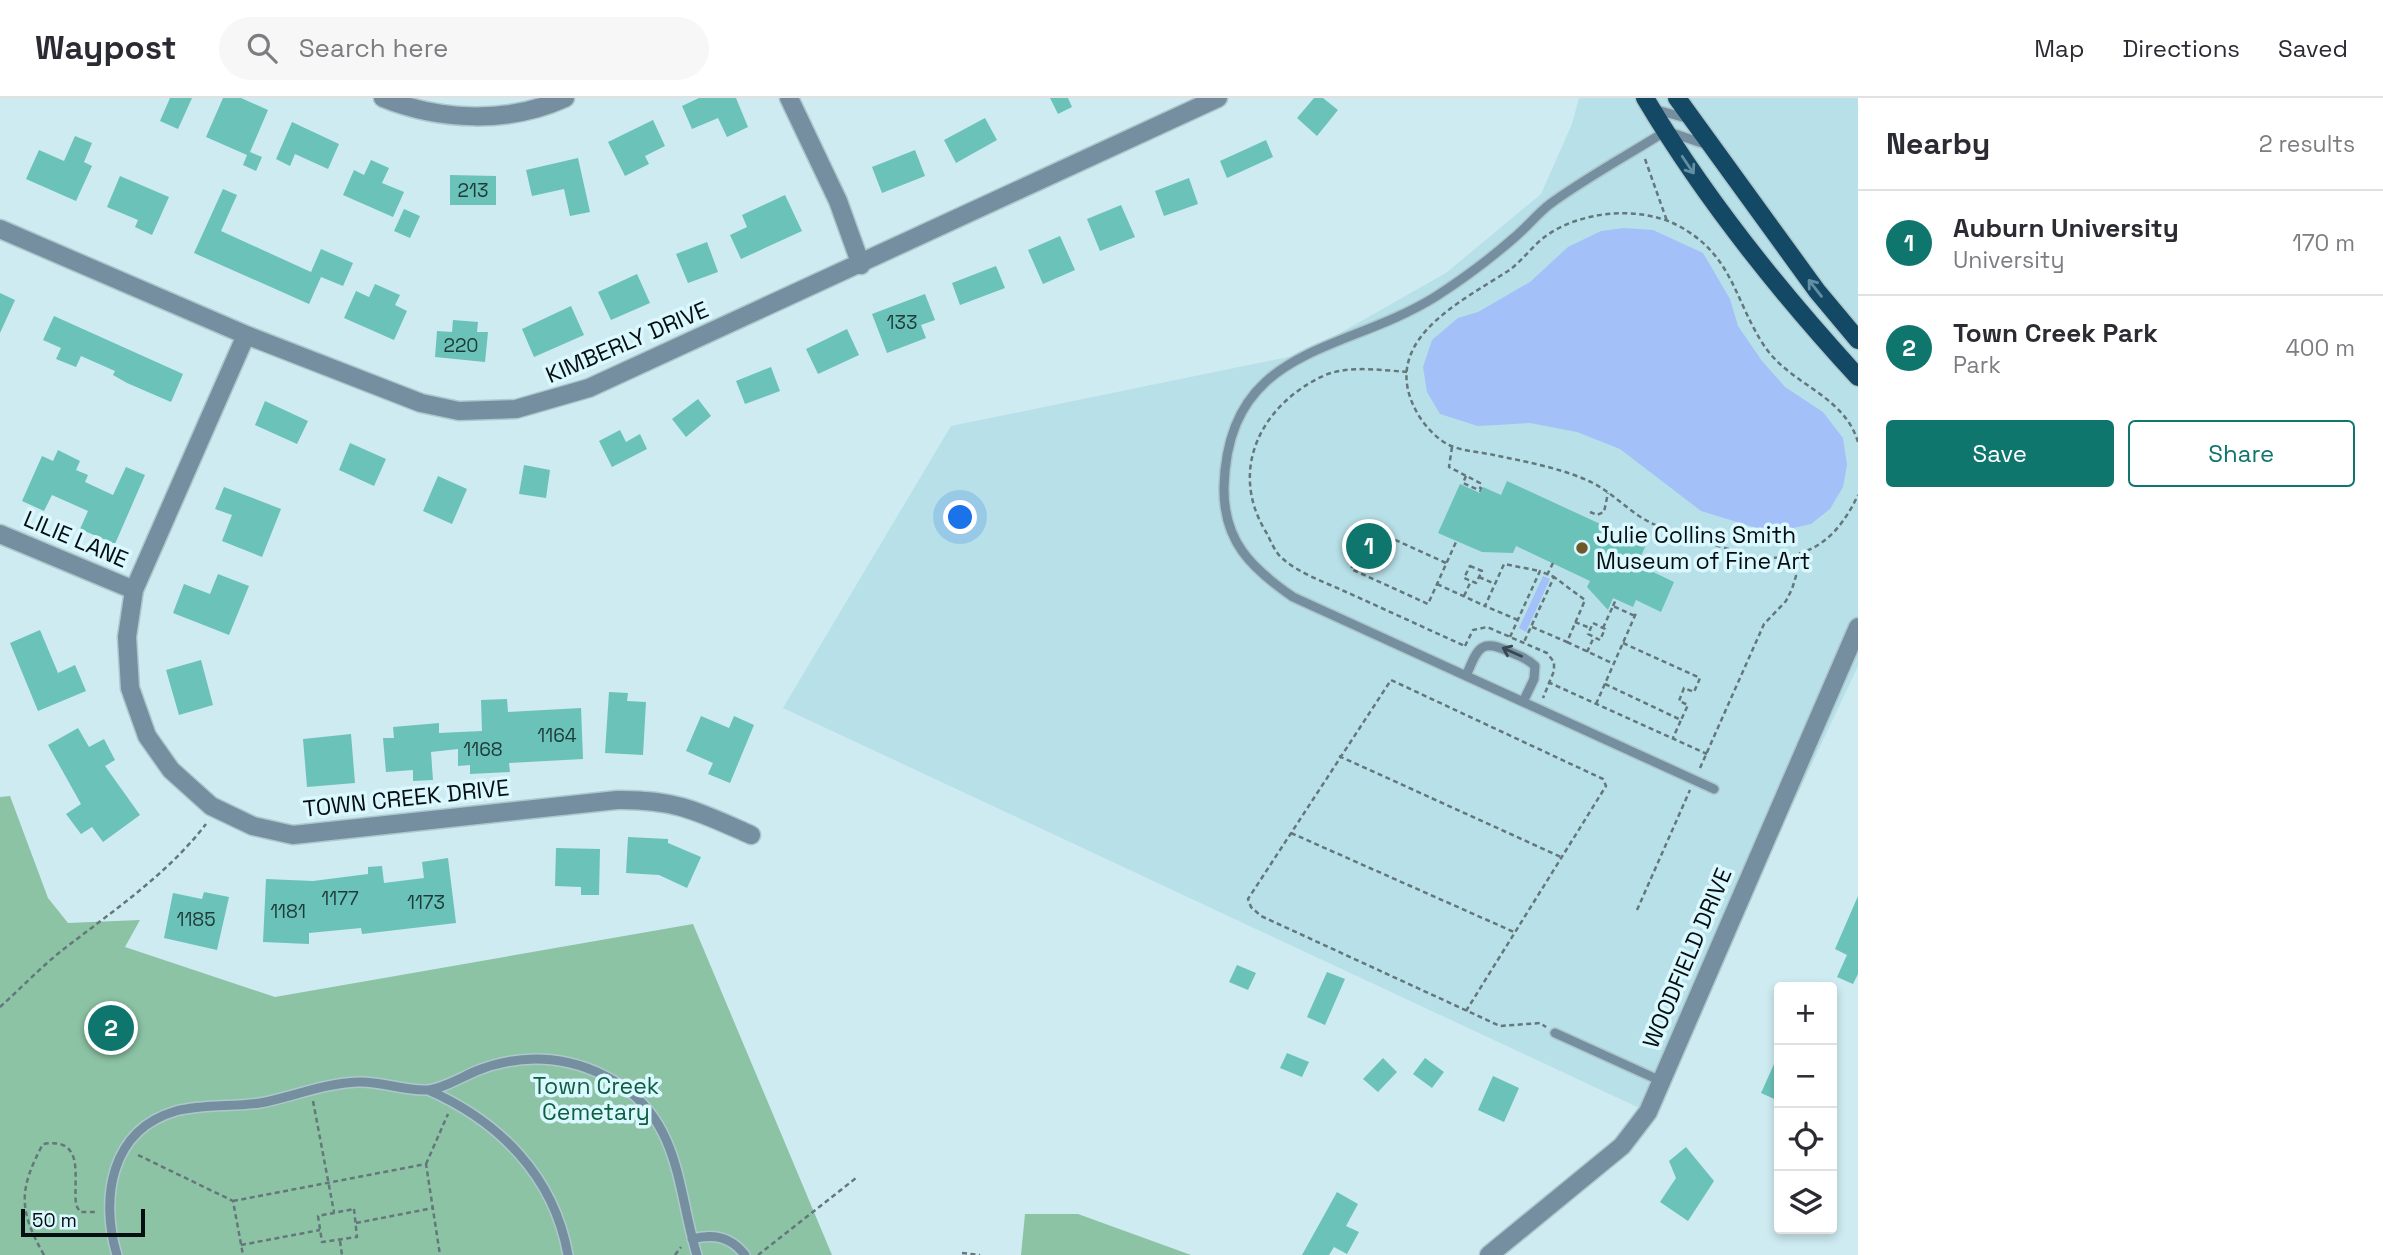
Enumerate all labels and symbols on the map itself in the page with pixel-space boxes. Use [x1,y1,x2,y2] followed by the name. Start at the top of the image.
[1681,155,1696,174] one-way arrow
[458,178,488,203] house number: 213
[1807,279,1822,297] one-way arrow
[541,294,713,390] street label: KIMBERLY DRIVE
[887,310,917,335] house number: 133
[443,333,479,358] house number: 220
[943,500,977,534] your location
[19,504,133,574] street label: LILIE LANE
[1346,520,1392,572] pin: 1
[1596,520,1810,576] place label: Julie Collins Smith Museum of Fine Art
[1574,540,1590,556] marker: Julie Collins Smith Museum of Fine Art
[1501,645,1523,658] one-way arrow
[537,723,577,748] house number: 1164
[463,737,503,762] house number: 1168
[301,772,511,824] street label: TOWN CREEK DRIVE
[1636,863,1738,1053] street label: WOODFIELD DRIVE
[321,886,359,911] house number: 1177
[407,890,445,915] house number: 1173
[270,899,306,924] house number: 1181
[176,907,216,932] house number: 1185
[88,1002,134,1054] pin: 2
[533,1071,659,1127] park label: Town Creek Cemetary
[21,1206,145,1238] scale bar

